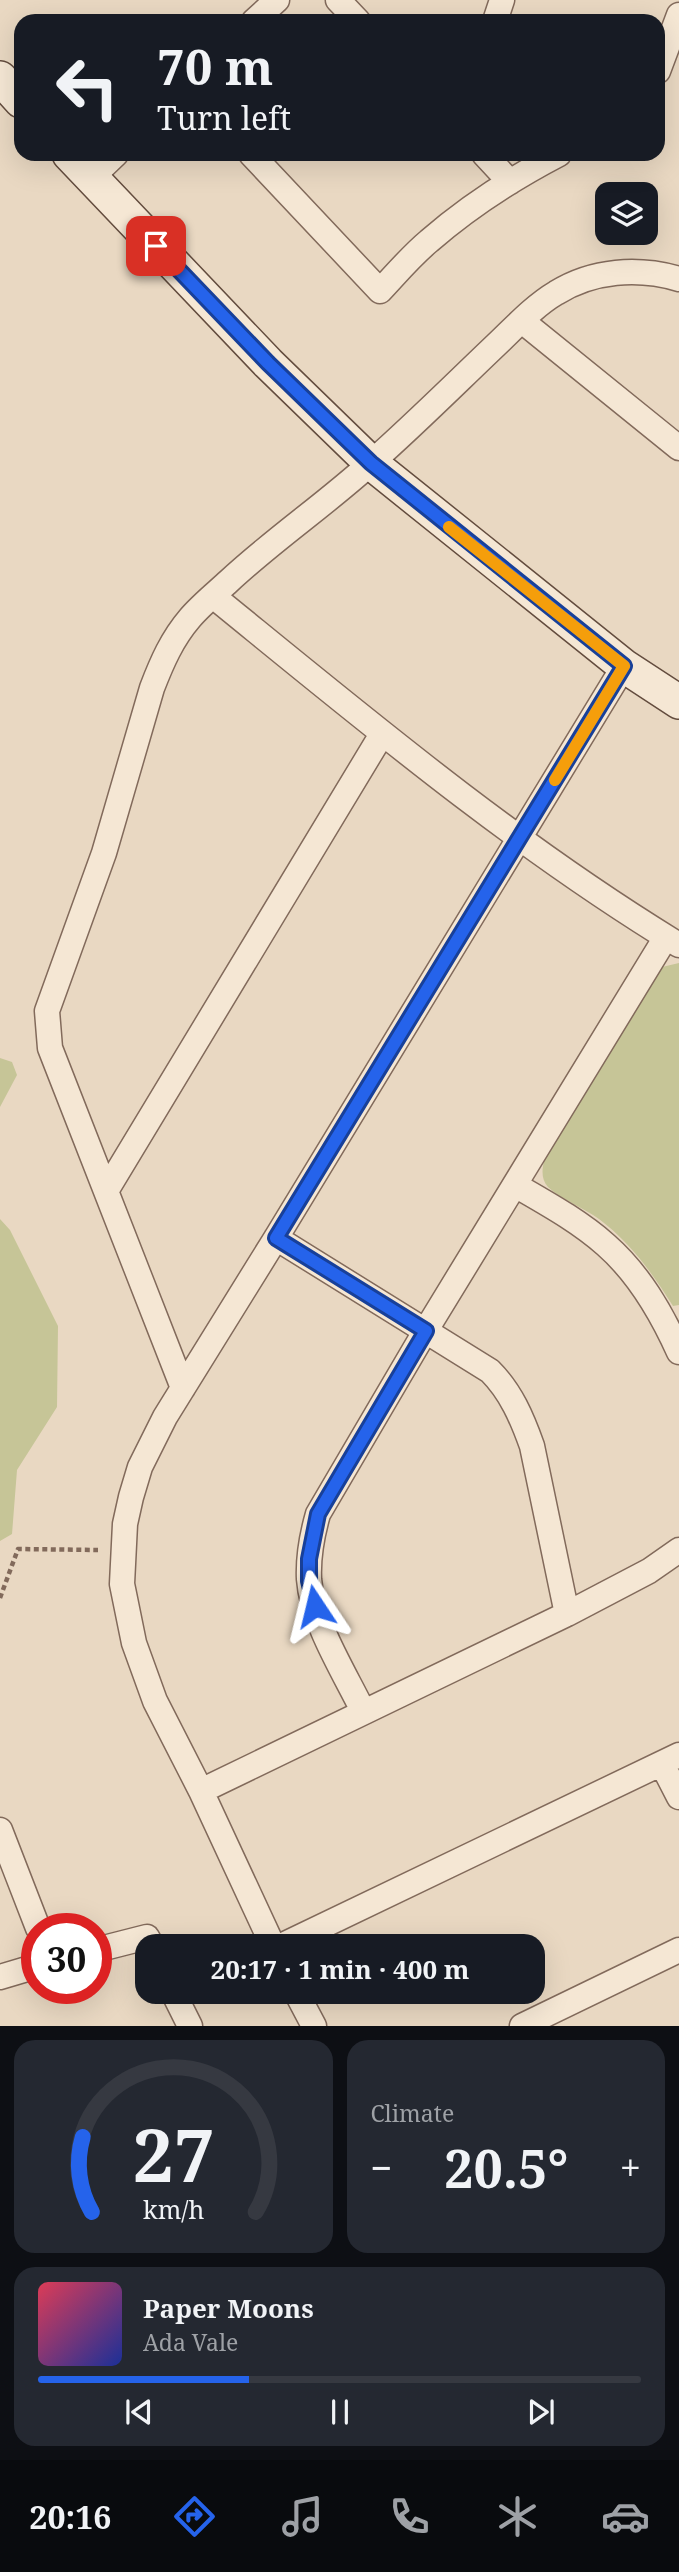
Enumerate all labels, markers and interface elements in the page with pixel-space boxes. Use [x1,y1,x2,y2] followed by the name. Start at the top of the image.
[157,33,273,99] text: 70 m
[42,42,133,133] icon: left
[157,96,291,139] text: Turn left
[595,182,658,245] map controls
[595,182,658,245] button: layers
[126,216,186,276] pin
[137,227,175,265] icon: arrive
[278,1569,352,1643] position arrow
[21,1913,112,2004] speed limit sign: 30
[210,1951,470,1987] text: 20:17 · 1 min · 400 m
[371,2097,454,2129] text: Climate
[132,2105,214,2204] text: 27
[444,2132,568,2203] text: 20.5°
[371,2141,393,2193] text: −
[620,2141,641,2193] text: +
[143,2192,204,2226] text: km/h
[143,2290,314,2326] text: Paper Moons
[143,2326,238,2358] text: Ada Vale
[120,2393,158,2431] icon: previous
[321,2393,359,2431] icon: pause
[522,2393,560,2431] icon: next
[170,2492,219,2541] icon: directions
[278,2492,327,2541] icon: music
[385,2492,434,2541] icon: phone
[493,2492,542,2541] icon: climate
[601,2492,650,2541] icon: car
[29,2495,111,2538] text: 20:16

